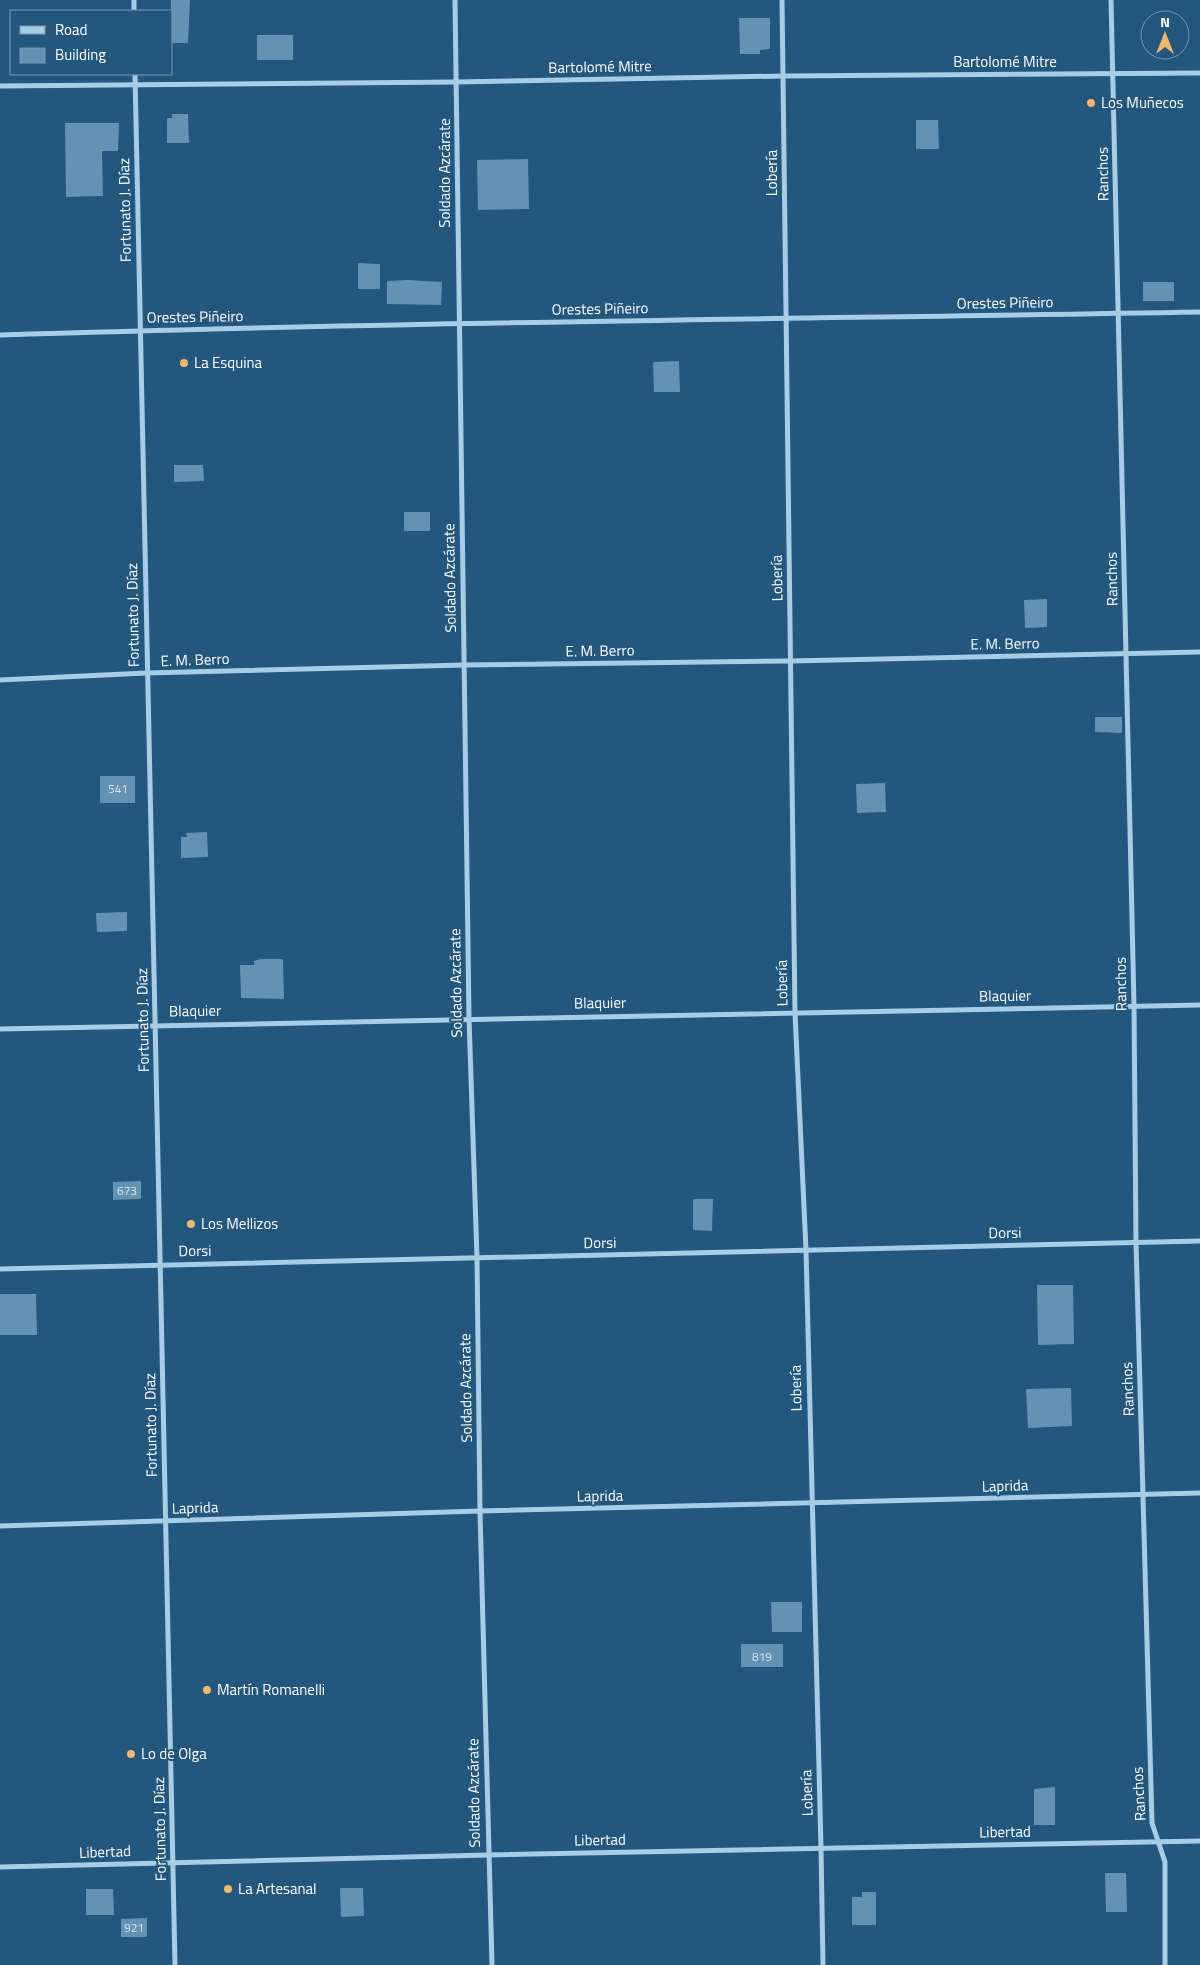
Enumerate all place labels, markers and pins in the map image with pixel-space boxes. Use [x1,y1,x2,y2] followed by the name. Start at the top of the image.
[1101,91,1184,114] place label: Los Muñecos
[1085,97,1097,109] marker: Los Muñecos
[194,351,262,374] place label: La Esquina
[178,357,190,369] marker: La Esquina
[201,1212,278,1235] place label: Los Mellizos
[185,1218,197,1230] marker: Los Mellizos
[217,1678,325,1701] place label: Martín Romanelli
[201,1684,213,1696] marker: Martín Romanelli
[141,1742,207,1765] place label: Lo de Olga
[125,1748,137,1760] marker: Lo de Olga
[238,1877,317,1900] place label: La Artesanal
[222,1883,234,1895] marker: La Artesanal

